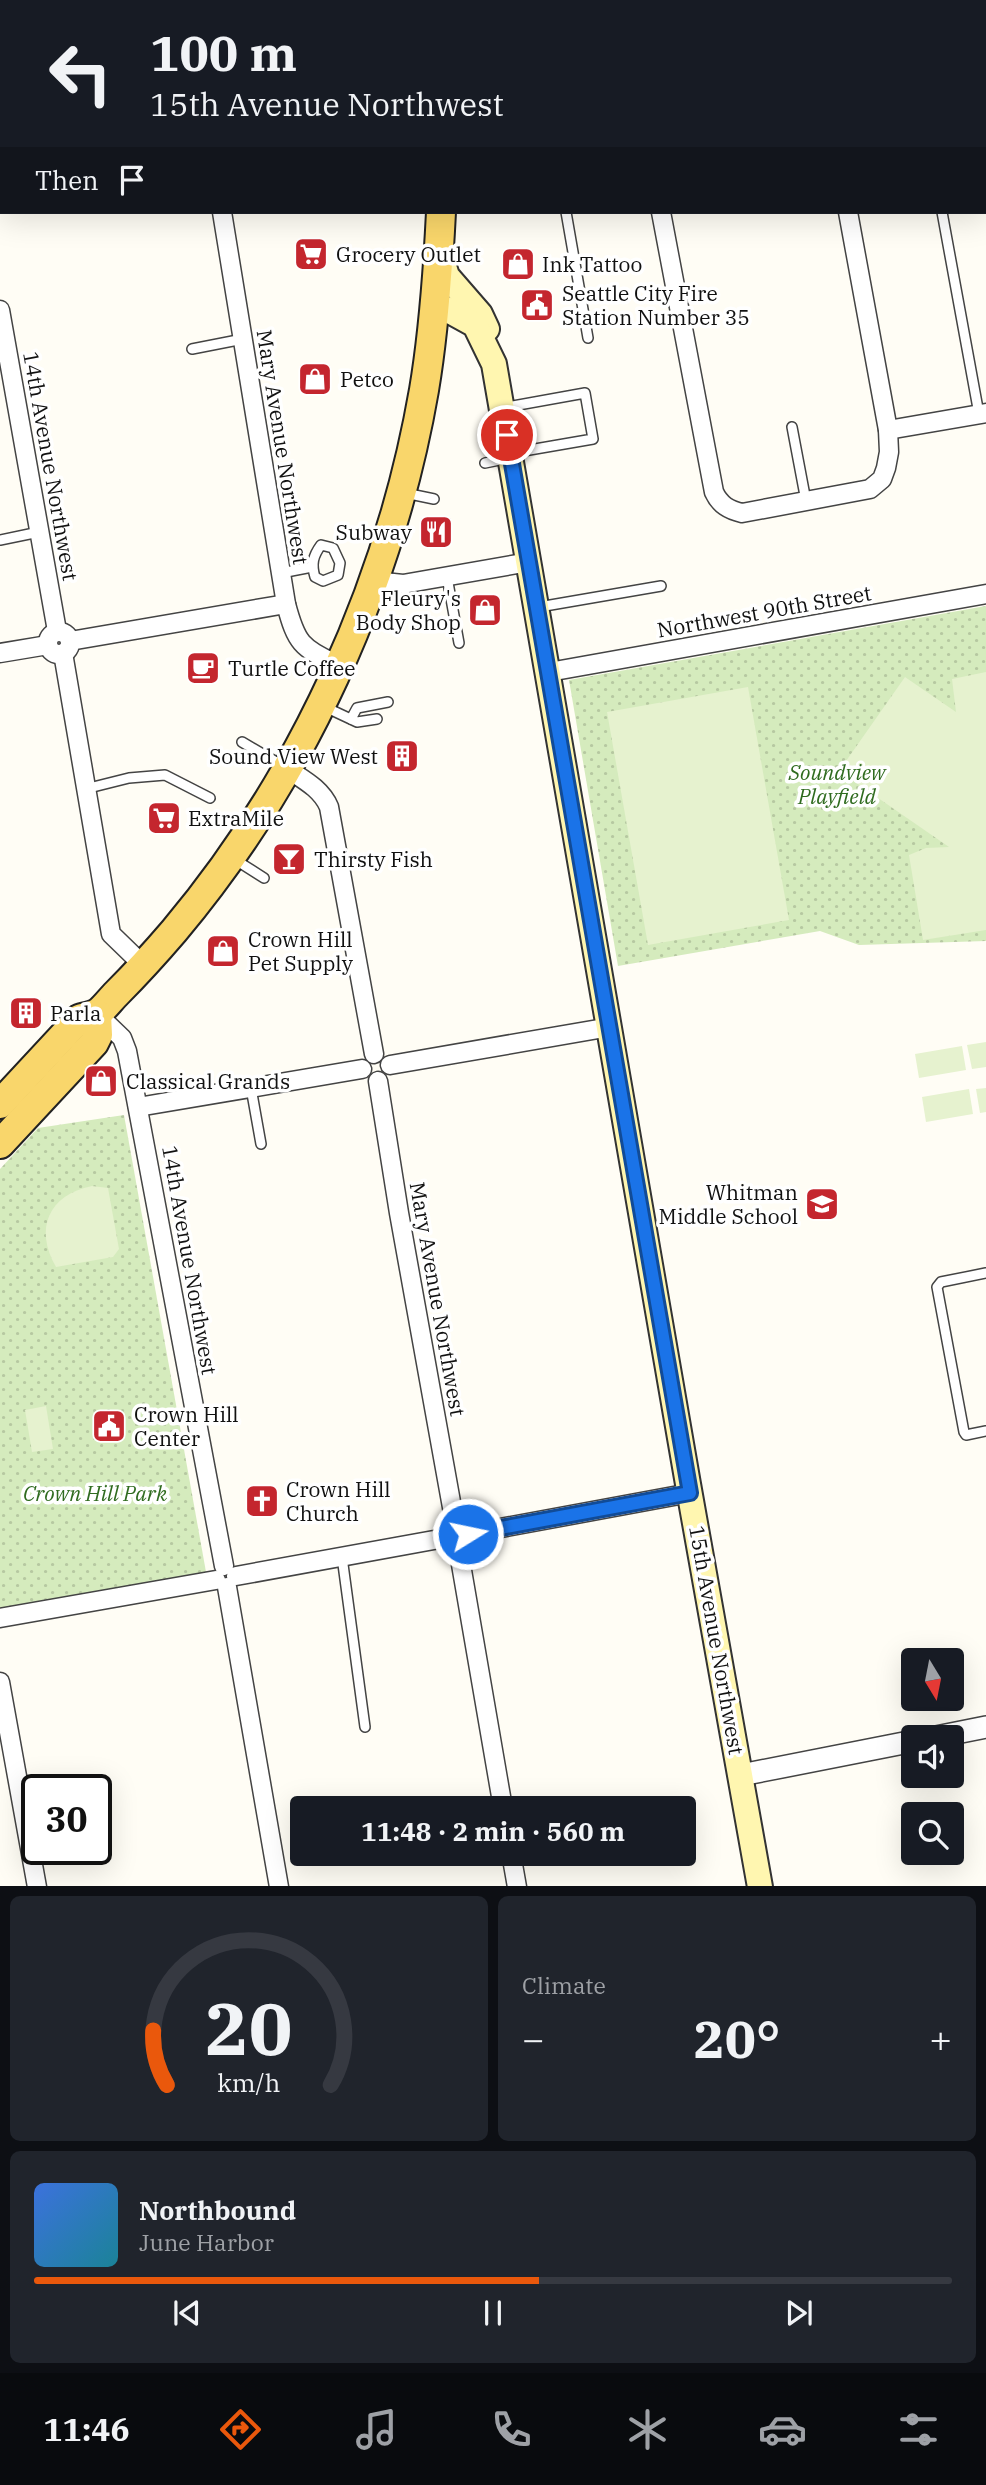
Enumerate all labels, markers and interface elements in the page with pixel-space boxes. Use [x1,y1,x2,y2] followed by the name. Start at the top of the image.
[150,21,297,84] text: 100 m
[35,28,126,119] icon: left
[150,83,504,125] text: 15th Avenue Northwest
[113,161,151,199] icon: arrive
[35,163,99,197] text: Then
[292,235,330,273] supermarket icon: Grocery Outlet
[336,240,481,268] place label: Grocery Outlet
[499,245,537,283] shop icon: Ink Tattoo
[542,250,642,278] place label: Ink Tattoo
[562,279,750,331] place label: Seattle City Fire Station Number 35
[518,286,556,324] public building icon: Seattle City Fire Station Number 35
[251,328,315,566] street label: Mary Avenue Northwest
[17,349,85,583] street label: 14th Avenue Northwest
[296,360,334,398] shop icon: Petco
[340,365,394,393] place label: Petco
[477,405,537,465] pin
[488,416,526,454] icon: arrive
[417,513,455,551] restaurant icon: Subway
[336,518,413,546] place label: Subway
[655,578,873,644] street label: Northwest 90th Street
[356,584,461,636] place label: Fleury's Body Shop
[466,591,504,629] shop icon: Fleury's Body Shop
[184,649,222,687] cafe icon: Turtle Coffee
[228,654,356,682] place label: Turtle Coffee
[383,737,421,775] building icon: Sound View West
[209,742,378,770] place label: Sound View West
[787,758,887,810] park label: Soundview Playfield
[145,799,183,837] supermarket icon: ExtraMile
[188,804,284,832] place label: ExtraMile
[270,840,308,878] bar icon: Thirsty Fish
[314,845,433,873] place label: Thirsty Fish
[248,925,354,977] place label: Crown Hill Pet Supply
[204,932,242,970] shop icon: Crown Hill Pet Supply
[7,994,45,1032] building icon: Parla
[50,999,101,1027] place label: Parla
[82,1062,120,1100] shop icon: Classical Grands
[126,1067,290,1095] place label: Classical Grands
[156,1143,224,1377] street label: 14th Avenue Northwest
[659,1178,798,1230] place label: Whitman Middle School
[404,1180,472,1418] street label: Mary Avenue Northwest
[803,1185,841,1223] school or university icon: Whitman Middle School
[134,1400,239,1452] place label: Crown Hill Center
[90,1407,128,1445] public building icon: Crown Hill Center
[286,1475,391,1527] place label: Crown Hill Church
[23,1479,168,1507] park label: Crown Hill Park
[243,1482,281,1520] church icon: Crown Hill Church
[431,1497,505,1571] position arrow
[683,1523,751,1757] street label: 15th Avenue Northwest
[901,1648,964,1712] north arrow
[901,1648,964,1865] map controls
[901,1725,964,1788] button: sound
[21,1774,112,1865] speed limit sign: 30
[901,1802,964,1865] button: search
[361,1814,625,1848] text: 11:48 · 2 min · 560 m
[522,1970,606,2000] text: Climate
[205,1980,293,2075] text: 20
[694,2005,780,2072] text: 20°
[522,2014,545,2063] text: −
[929,2014,952,2063] text: +
[217,2065,281,2098] text: km/h
[139,2193,296,2227] text: Northbound
[139,2227,274,2257] text: June Harbor
[168,2294,206,2332] icon: previous
[474,2294,512,2332] icon: pause
[780,2294,818,2332] icon: next
[216,2405,265,2454] icon: directions
[352,2405,401,2454] icon: music
[487,2405,536,2454] icon: phone
[623,2405,672,2454] icon: climate
[758,2405,807,2454] icon: car
[894,2405,943,2454] icon: filters
[43,2408,130,2450] text: 11:46

